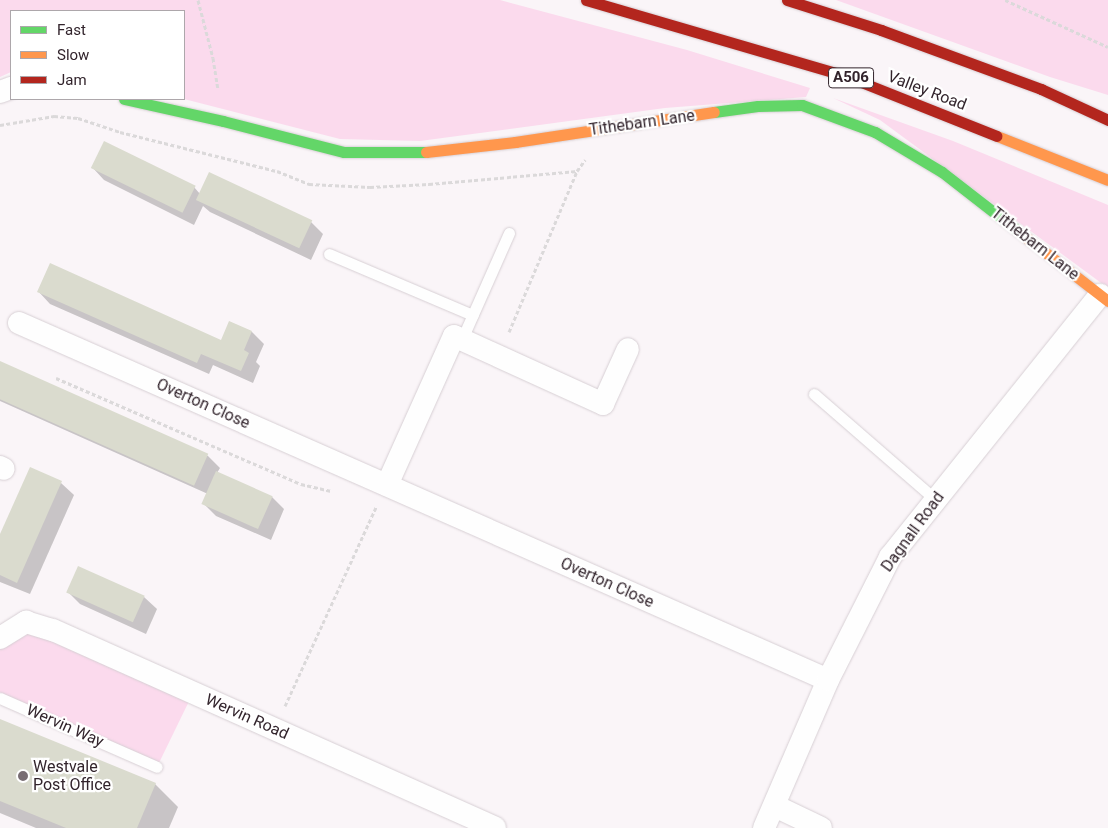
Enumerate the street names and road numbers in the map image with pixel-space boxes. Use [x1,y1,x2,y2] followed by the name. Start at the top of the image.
[827,66,875,90] road number: A506
[885,67,969,115] street label: Valley Road
[588,106,696,140] street label: Tithebarn Lane
[987,204,1083,284] street label: Tithebarn Lane
[153,375,253,433] street label: Overton Close
[878,488,948,576] street label: Dagnall Road
[557,554,657,612] street label: Overton Close
[202,690,292,744] street label: Wervin Road
[23,700,107,752] street label: Wervin Way

